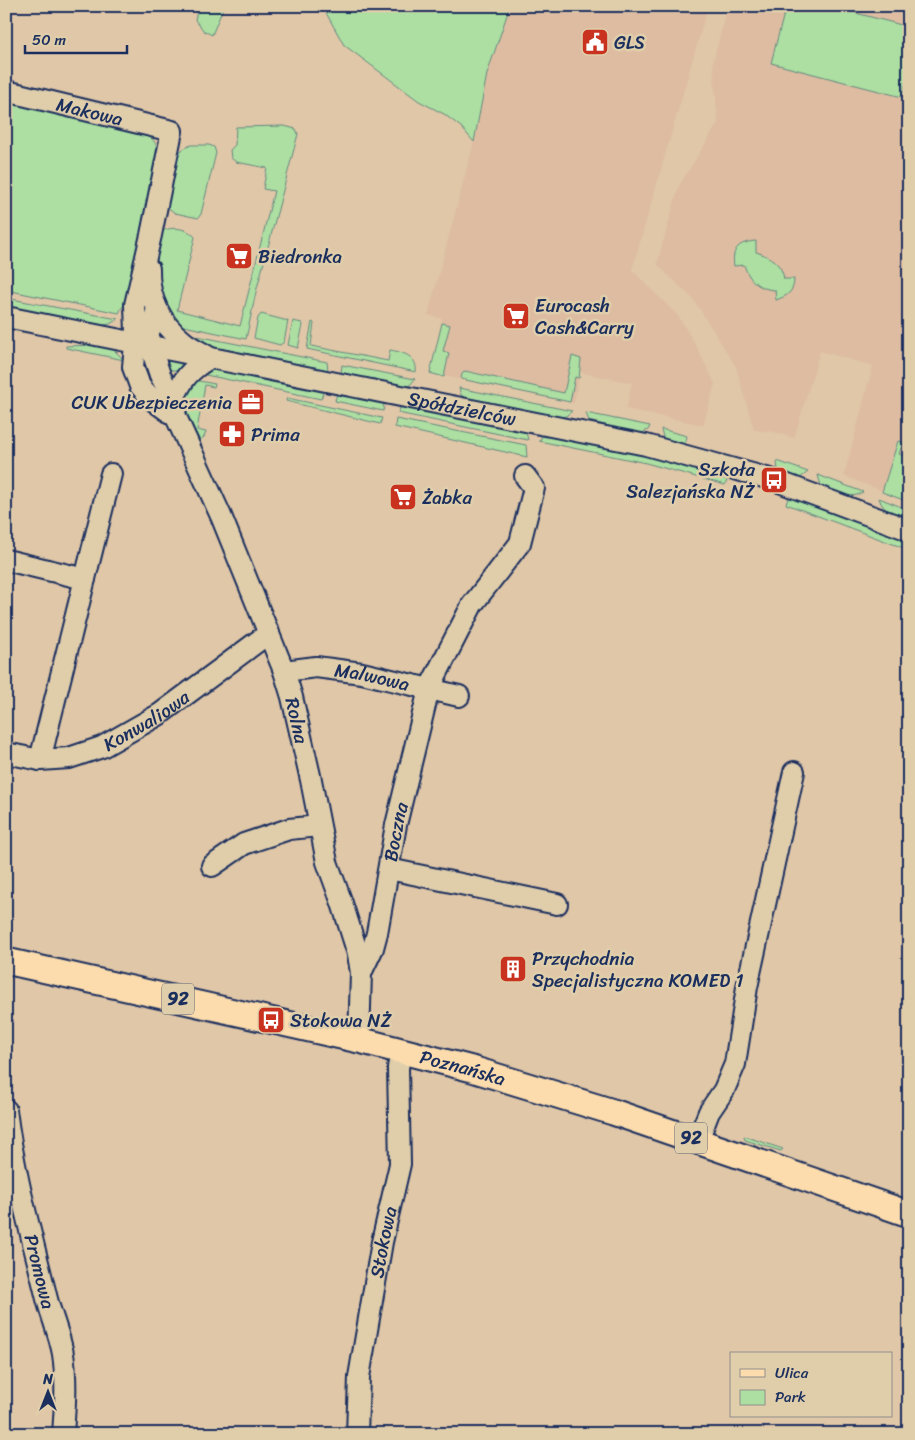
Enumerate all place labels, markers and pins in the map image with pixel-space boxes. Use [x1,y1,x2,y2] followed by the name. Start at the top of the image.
[614,26,645,59] place label: GLS
[580,27,610,57] public building icon: GLS
[258,240,343,273] place label: Biedronka
[224,241,254,271] supermarket icon: Biedronka
[535,289,634,344] place label: Eurocash Cash&Carry
[501,301,531,331] supermarket icon: Eurocash Cash&Carry
[72,386,232,419] place label: CUK Ubezpieczenia
[236,387,266,417] office icon: CUK Ubezpieczenia
[251,418,300,451] place label: Prima
[217,419,247,449] pharmacy icon: Prima
[626,453,756,508] place label: Szkoła Salezjańska NŻ
[759,465,789,495] bus stop icon: Szkoła Salezjańska NŻ
[422,481,472,514] place label: Żabka
[388,482,418,512] supermarket icon: Żabka
[532,942,744,997] place label: Przychodnia Specjalistyczna KOMED 1
[498,954,528,984] building icon: Przychodnia Specjalistyczna KOMED 1
[290,1004,392,1037] place label: Stokowa NŻ
[256,1005,286,1035] bus stop icon: Stokowa NŻ

